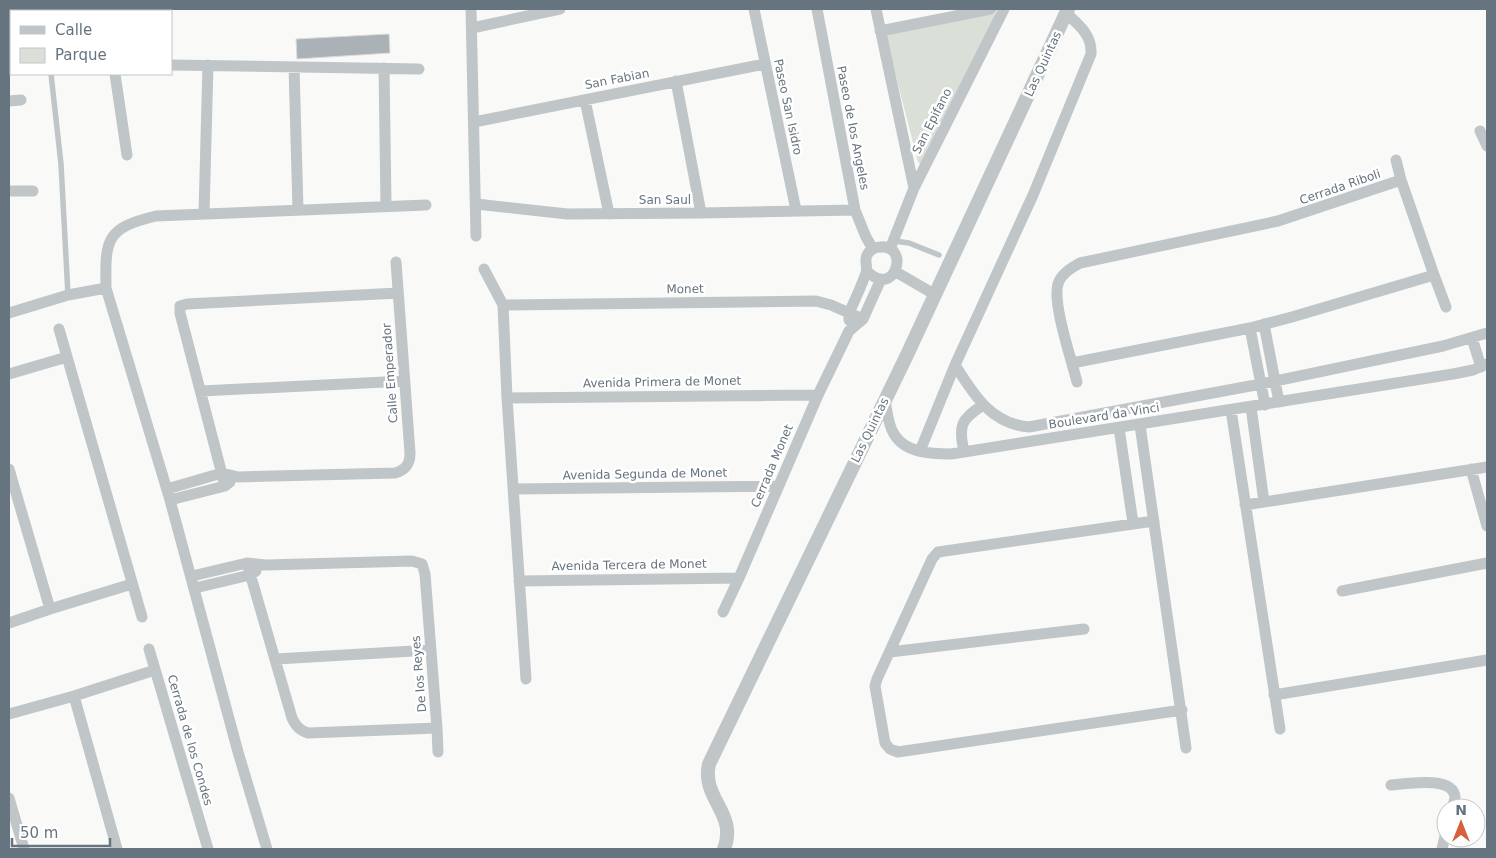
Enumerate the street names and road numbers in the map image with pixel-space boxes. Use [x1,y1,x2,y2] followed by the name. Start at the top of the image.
[1022,29,1064,99] street label: Las Quintas
[771,58,805,156] street label: Paseo San Isidro
[834,65,872,191] street label: Paseo de los Angeles
[584,66,650,92] street label: San Fabian
[910,86,954,156] street label: San Epifano
[1298,167,1382,207] street label: Cerrada Riboli
[639,193,691,207] street label: San Saul
[666,282,704,296] street label: Monet
[380,323,400,423] street label: Calle Emperador
[583,374,742,390] street label: Avenida Primera de Monet
[848,395,892,465] street label: Las Quintas
[1048,400,1160,432] street label: Boulevard da Vinci
[748,422,796,510] street label: Cerrada Monet
[563,466,728,482] street label: Avenida Segunda de Monet
[551,557,707,573] street label: Avenida Tercera de Monet
[409,635,429,713] street label: De los Reyes
[165,673,215,807] street label: Cerrada de los Condes

